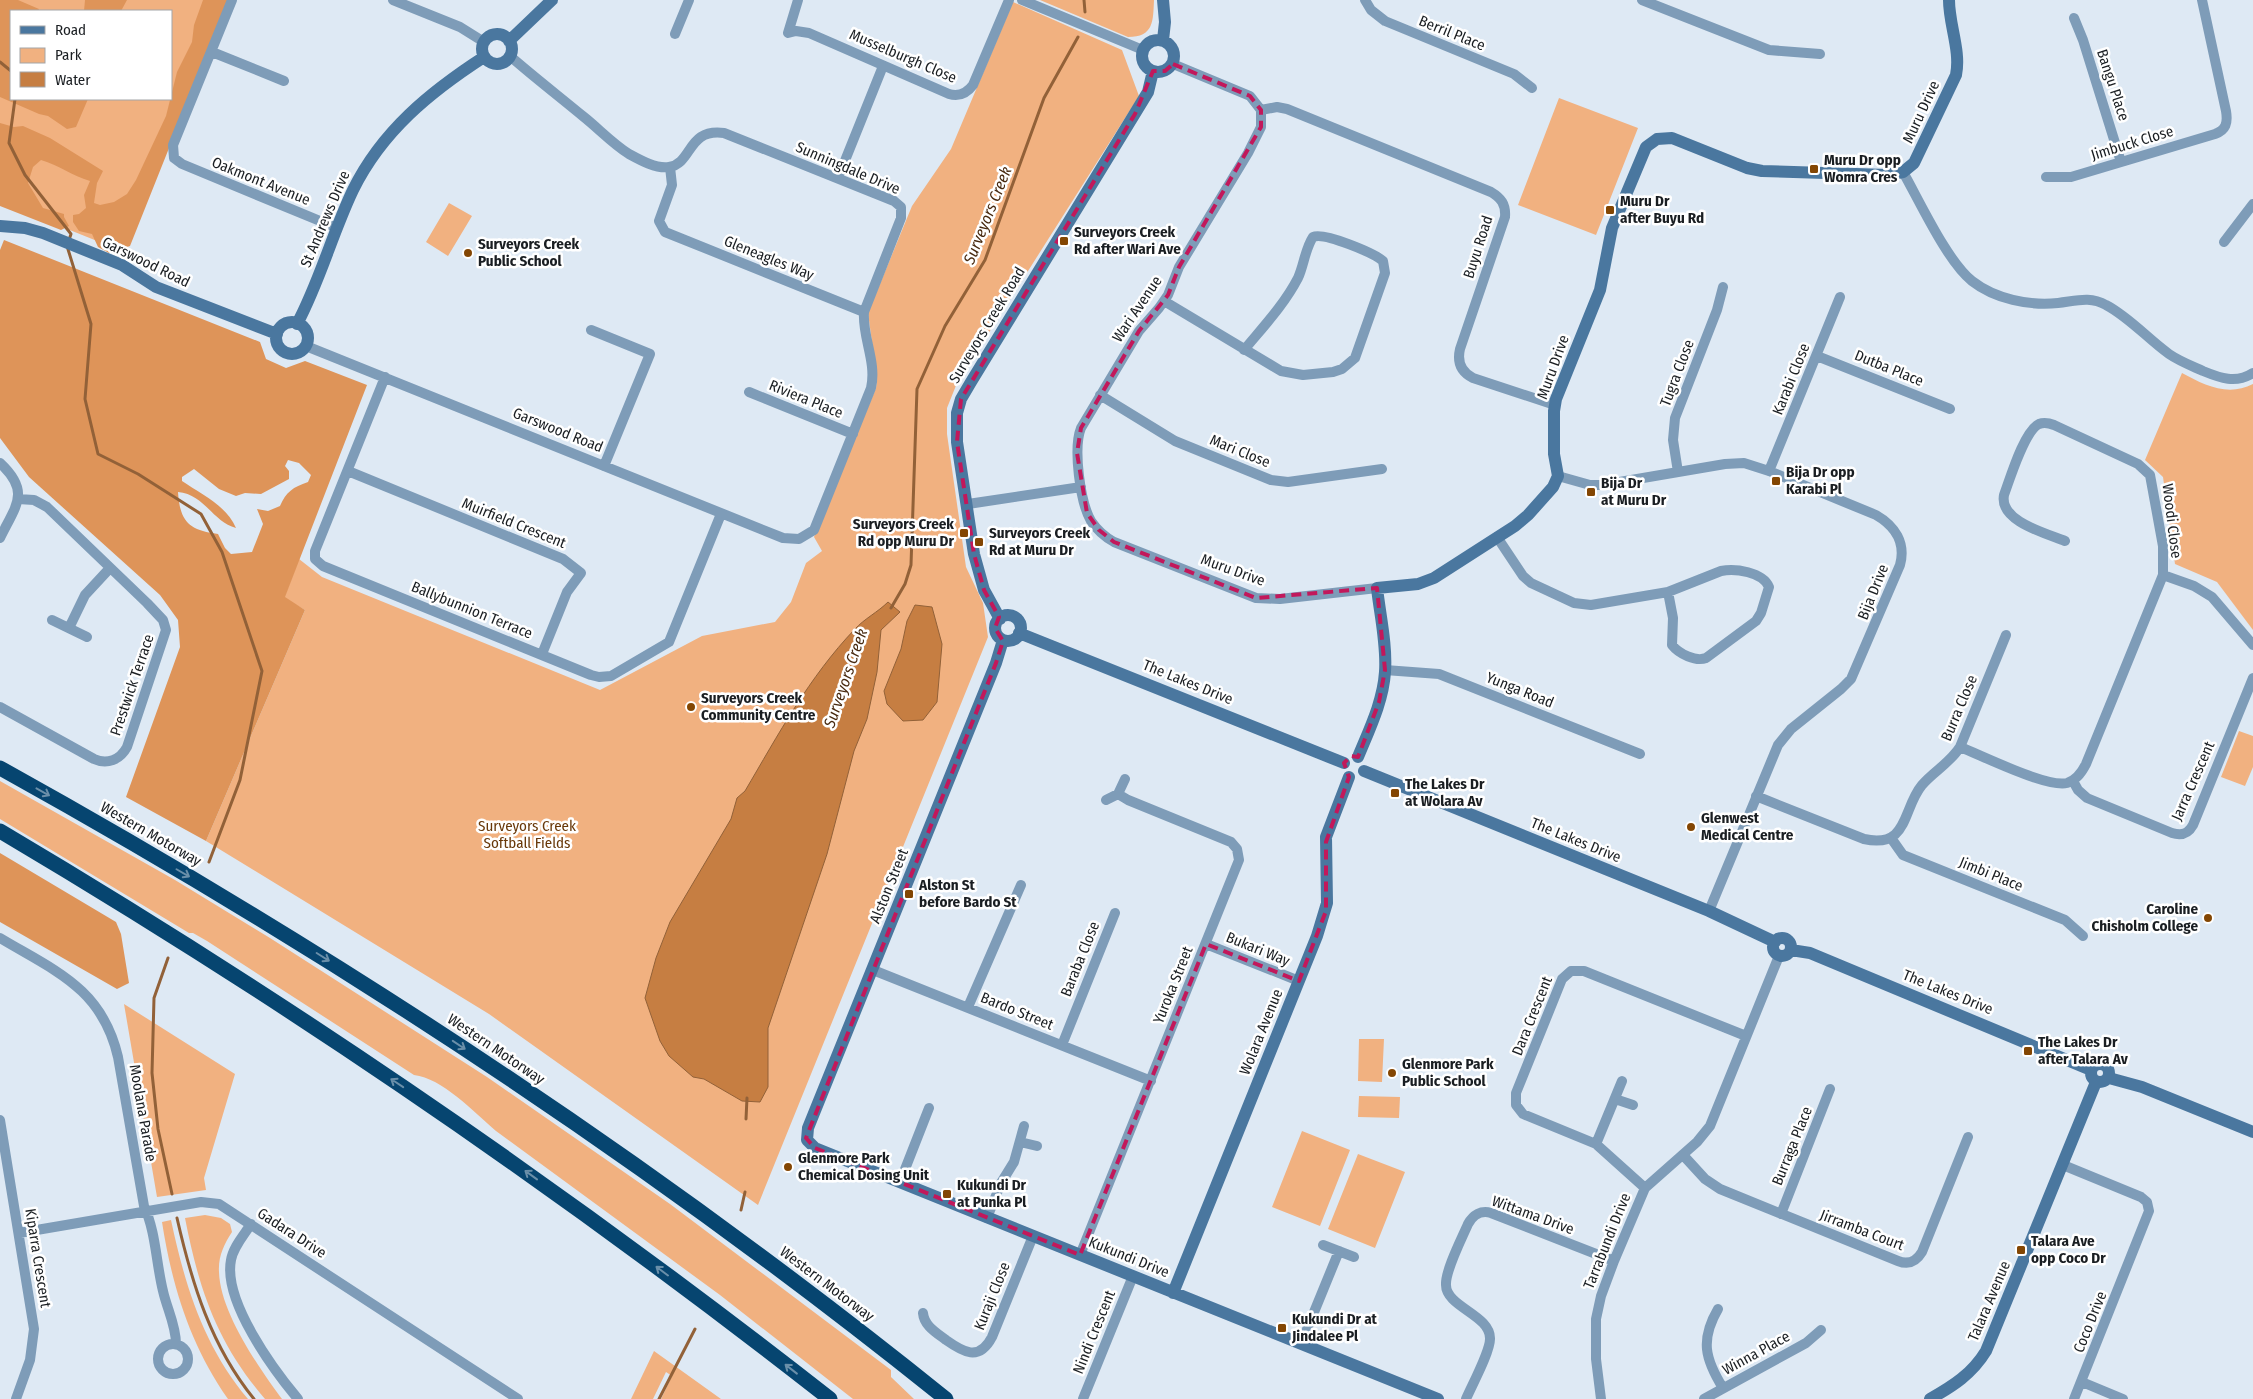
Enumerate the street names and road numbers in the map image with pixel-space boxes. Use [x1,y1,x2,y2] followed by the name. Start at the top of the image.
[1416,12,1488,54] street label: Berril Place
[847,25,959,87] street label: Musselburgh Close
[2093,47,2133,123] street label: Bangu Place
[1899,78,1943,146] street label: Muru Drive
[2089,122,2175,164] street label: Jimbuck Close
[793,138,903,198] street label: Sunningdale Drive
[209,153,313,209] street label: Oakmont Avenue
[297,168,353,270] street label: St Andrews Drive
[1459,213,1497,281] street label: Buyu Road
[722,232,817,284] street label: Gleneagles Way
[99,233,193,291] street label: Garswood Road
[945,264,1029,386] street label: Surveyors Creek Road
[1108,273,1166,345] street label: Wari Avenue
[1533,333,1573,401] street label: Muru Drive
[1656,337,1698,409] street label: Tugra Close
[1768,341,1814,417] street label: Karabi Close
[1852,346,1926,390] street label: Dutba Place
[766,376,846,422] street label: Riviera Place
[510,404,606,456] street label: Garswood Road
[1207,431,1273,471] street label: Mari Close
[2158,483,2186,559] street label: Woodi Close
[459,494,569,552] street label: Muirfield Crescent
[1199,550,1267,590] street label: Muru Drive
[1854,562,1892,622] street label: Bija Drive
[409,577,535,643] street label: Ballybunnion Terrace
[106,632,158,738] street label: Prestwick Terrace
[1140,656,1236,708] street label: The Lakes Drive
[1484,668,1556,712] street label: Yunga Road
[1937,672,1981,744] street label: Burra Close
[2168,739,2218,823] street label: Jarra Crescent
[97,798,205,870] street label: Western Motorway
[1528,814,1624,866] street label: The Lakes Drive
[866,846,912,926] street label: Alston Street
[1956,853,2026,895] street label: Jimbi Place
[1057,919,1103,999] street label: Baraba Close
[1223,928,1293,970] street label: Bukari Way
[1149,944,1197,1026] street label: Yuroka Street
[1900,966,1996,1018] street label: The Lakes Drive
[1508,974,1556,1058] street label: Dara Crescent
[1236,986,1286,1078] street label: Wolara Avenue
[978,988,1056,1034] street label: Bardo Street
[444,1010,548,1088] street label: Western Motorway
[126,1063,160,1163] street label: Moolana Parade
[1768,1104,1816,1188] street label: Burraga Place
[1580,1190,1634,1292] street label: Tarrabundi Drive
[1489,1192,1577,1238] street label: Wittama Drive
[254,1204,330,1262] street label: Gadara Drive
[1817,1206,1907,1254] street label: Jirramba Court
[21,1207,55,1309] street label: Kiparra Crescent
[1086,1233,1172,1281] street label: Kukundi Drive
[776,1243,878,1326] street label: Western Motorway
[1964,1258,2014,1344] street label: Talara Avenue
[970,1259,1014,1333] street label: Kuraji Close
[1069,1288,1119,1376] street label: Nindi Crescent
[2070,1289,2110,1355] street label: Coco Drive
[1719,1327,1793,1379] street label: Winna Place

